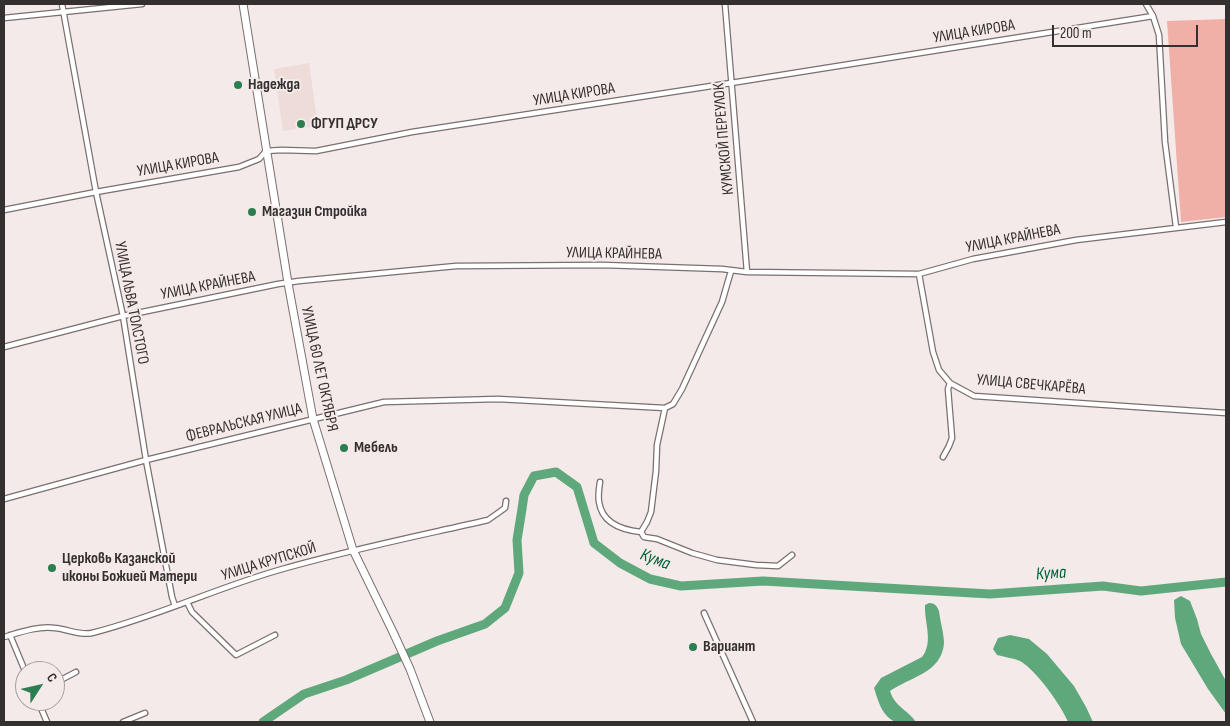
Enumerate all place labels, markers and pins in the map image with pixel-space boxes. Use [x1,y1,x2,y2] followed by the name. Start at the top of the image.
[248,75,300,95] place label: Надежда
[232,79,244,91] marker: Надежда
[311,114,378,134] place label: ФГУП ДРСУ
[295,118,307,130] marker: ФГУП ДРСУ
[262,202,367,222] place label: Магазин Стройка
[246,206,258,218] marker: Магазин Стройка
[354,438,398,458] place label: Мебель
[338,442,350,454] marker: Мебель
[62,549,197,587] place label: Церковь Казанской иконы Божией Матери
[46,562,58,574] marker: Церковь Казанской иконы Божией Матери
[703,637,755,657] place label: Вариант
[687,641,699,653] marker: Вариант

